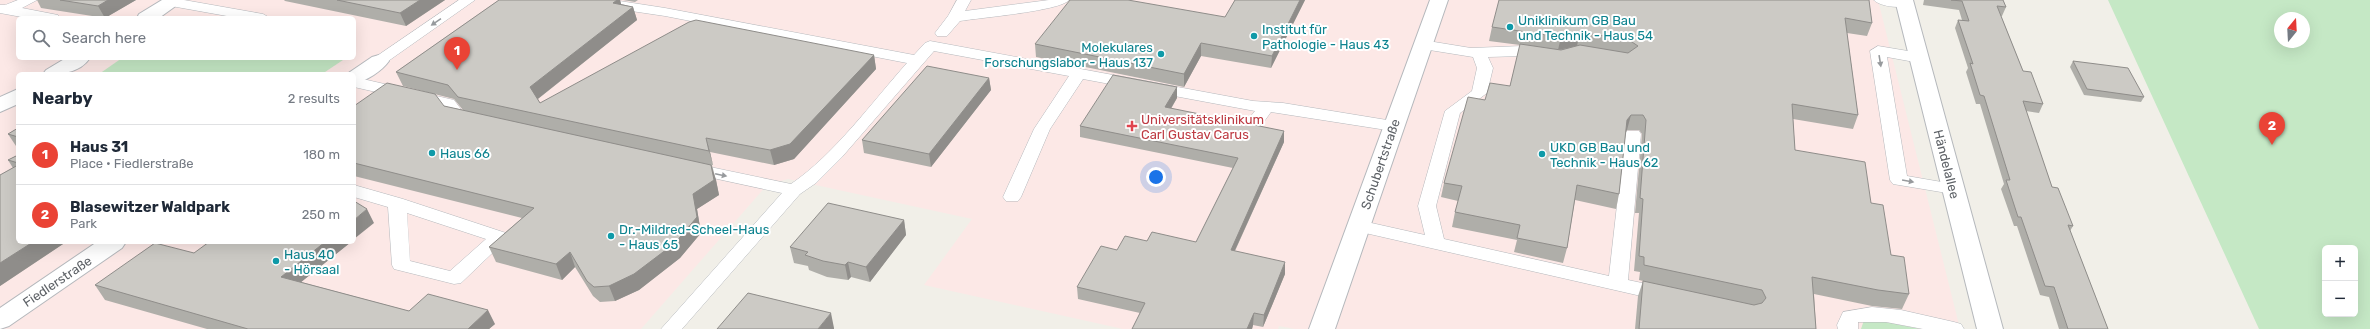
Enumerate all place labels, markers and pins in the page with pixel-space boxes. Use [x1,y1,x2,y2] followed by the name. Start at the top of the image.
[1518,13,1653,43] place label: Uniklinikum GB Bau und Technik - Haus 54
[1262,22,1389,53] place label: Institut für Pathologie - Haus 43
[1505,22,1515,32] marker: Uniklinikum GB Bau und Technik - Haus 54
[1249,31,1259,41] marker: Institut für Pathologie - Haus 43
[444,37,470,70] pin: 1
[984,40,1153,71] place label: Molekulares Forschungslabor - Haus 137
[1156,49,1166,59] marker: Molekulares Forschungslabor - Haus 137
[1141,112,1264,142] place label: Universitätsklinikum Carl Gustav Carus
[2259,112,2285,145] pin: 2
[1126,120,1138,132] marker: Universitätsklinikum Carl Gustav Carus
[1550,140,1659,170] place label: UKD GB Bau und Technik - Haus 62
[440,146,490,161] place label: Haus 66
[427,148,437,158] marker: Haus 66
[1537,149,1547,159] marker: UKD GB Bau und Technik - Haus 62
[619,222,770,252] place label: Dr.-Mildred-Scheel-Haus - Haus 65
[606,231,616,241] marker: Dr.-Mildred-Scheel-Haus - Haus 65
[284,247,339,277] place label: Haus 40 - Hörsaal
[271,256,281,266] marker: Haus 40 - Hörsaal

